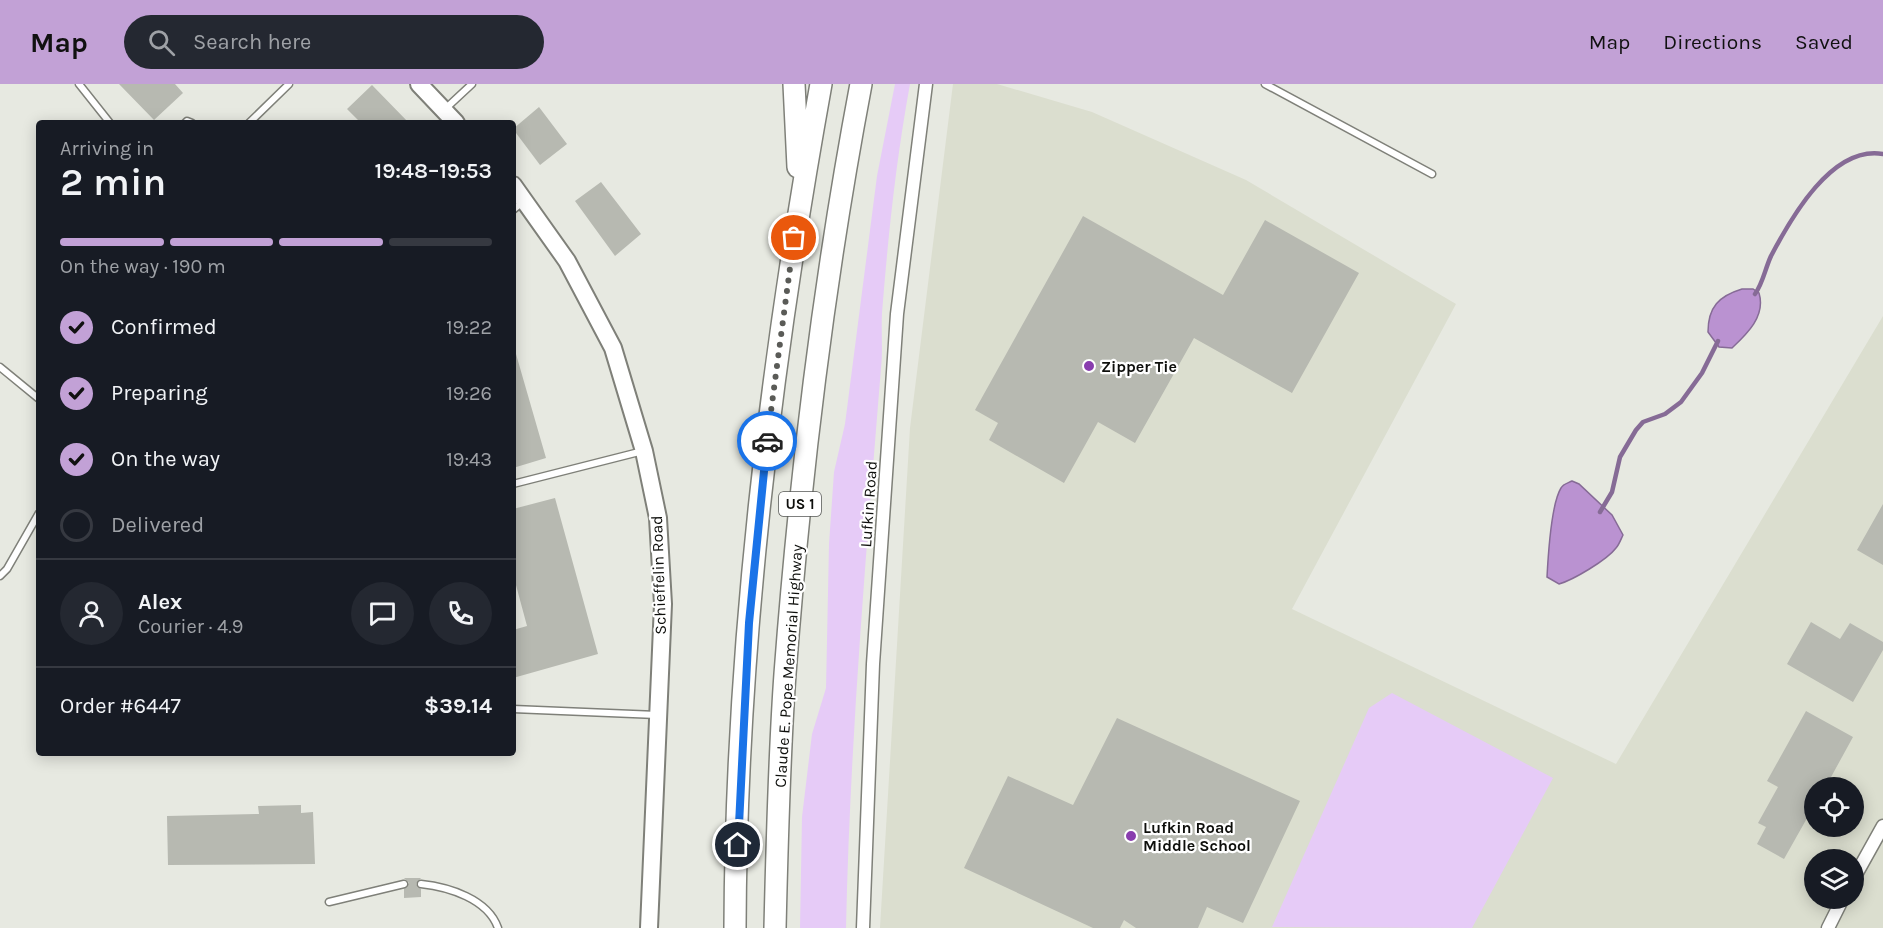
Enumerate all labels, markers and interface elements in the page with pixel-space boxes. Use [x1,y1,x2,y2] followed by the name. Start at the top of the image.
[124,15,544,69] search box
[30,26,88,59] text: Map
[145,26,178,59] icon: search
[193,29,311,55] text: Search here
[1589,30,1630,54] text: Map
[1663,30,1762,54] text: Directions
[1795,30,1853,54] text: Saved
[60,137,154,160] text: Arriving in
[374,158,492,184] text: 19:48–19:53
[60,159,166,205] text: 2 min
[768,212,819,263] pin
[777,221,810,254] icon: bag
[60,255,226,278] text: On the way · 190 m
[60,311,93,344] icon: check
[111,314,217,340] text: Confirmed
[446,316,492,339] text: 19:22
[1101,357,1177,376] place label: Zipper Tie
[1082,359,1096,373] marker: Zipper Tie
[60,377,93,410] icon: check
[111,380,208,406] text: Preparing
[446,382,492,405] text: 19:26
[737,411,797,471] courier
[751,425,784,458] icon: car
[60,443,93,476] icon: check
[111,446,220,472] text: On the way
[446,448,492,471] text: 19:43
[856,460,881,548] street label: Lufkin Road
[779,492,821,516] road number: US 1
[111,512,204,538] text: Delivered
[647,515,670,635] street label: Schieffelin Road
[771,543,807,788] street label: Claude E. Pope Memorial Highway
[60,582,123,645] button: person
[351,582,414,645] button: chat
[429,582,492,645] button: phone
[138,589,182,615] text: Alex
[138,615,243,638] text: Courier · 4.9
[60,693,181,719] text: Order #6447
[424,693,492,719] text: $39.14
[1804,777,1864,909] map controls
[1804,777,1864,837] button: locate
[1143,818,1251,855] place label: Lufkin Road Middle School
[712,819,763,870] pin
[721,828,754,861] icon: home
[1124,829,1138,843] marker: Lufkin Road Middle School
[1804,849,1864,909] button: layers

